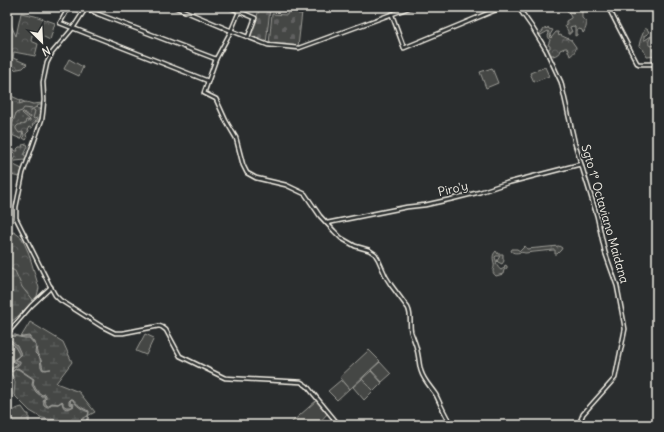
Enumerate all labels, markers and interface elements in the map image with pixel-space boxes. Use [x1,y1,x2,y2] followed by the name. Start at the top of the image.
[22,22,62,62] north arrow
[40,43,52,59] text: N
[578,143,633,285] street label: Sgto 1° Octaviano Maidana
[436,178,469,199] street label: Piro'y

